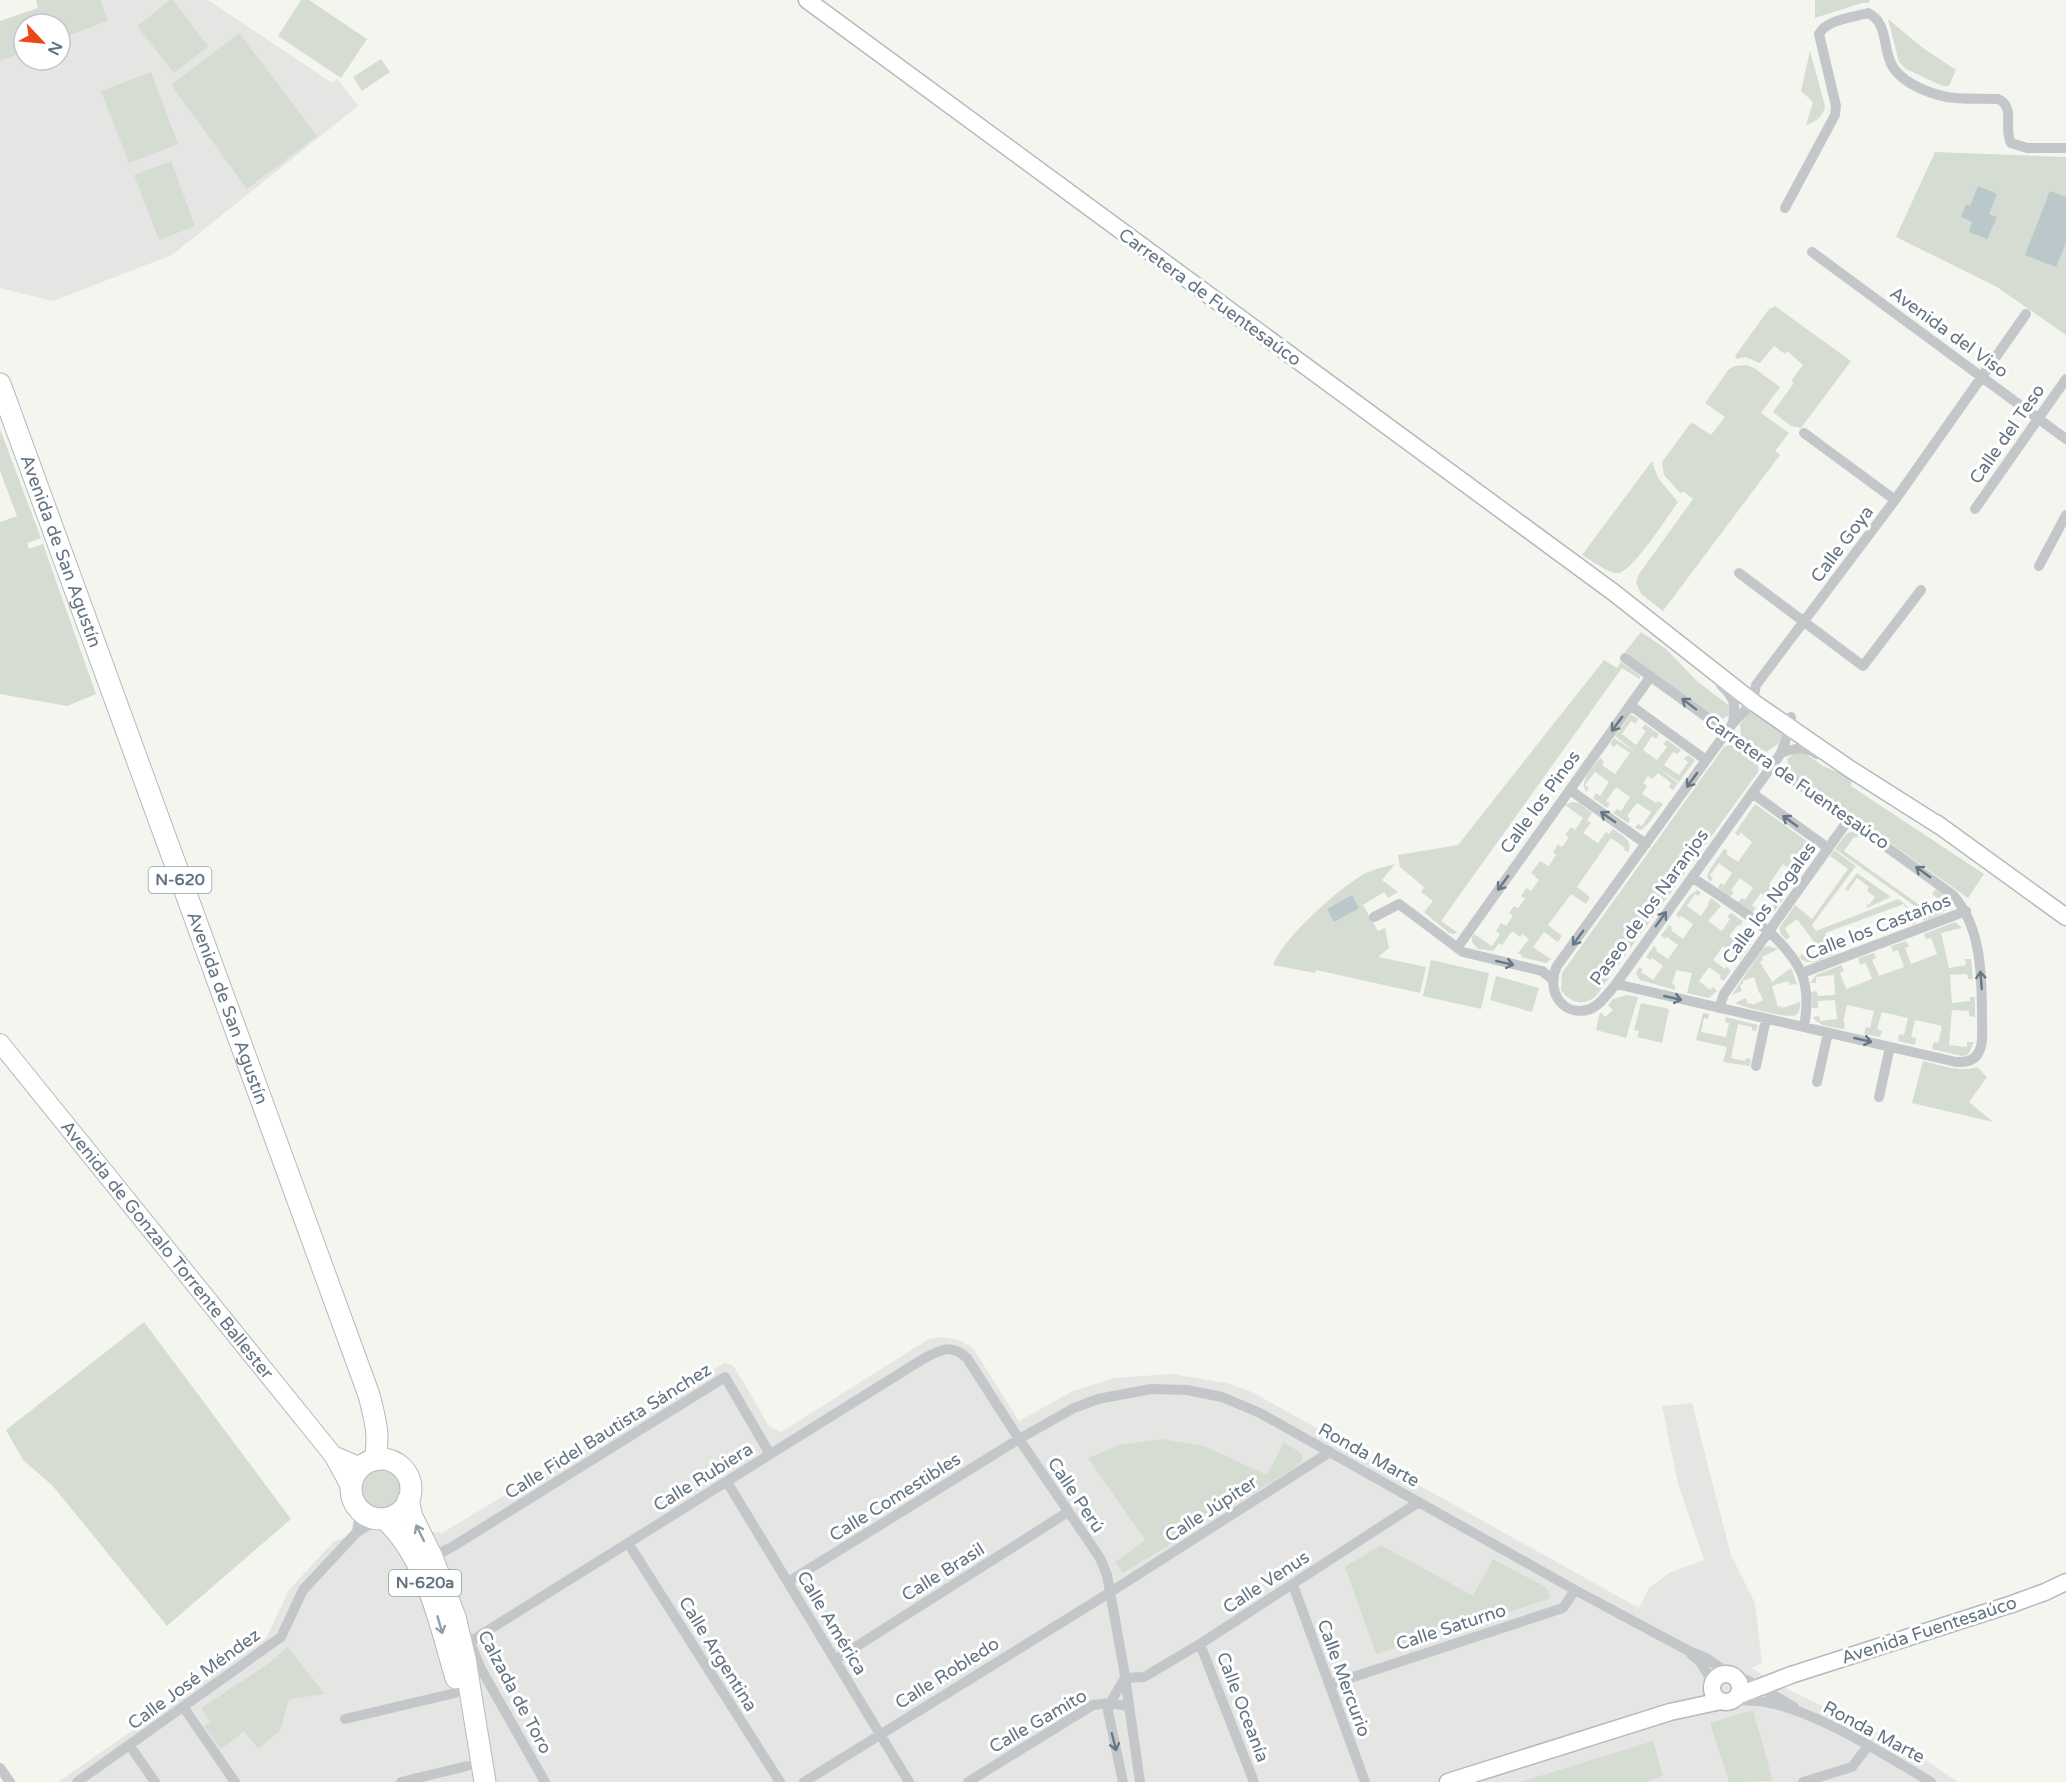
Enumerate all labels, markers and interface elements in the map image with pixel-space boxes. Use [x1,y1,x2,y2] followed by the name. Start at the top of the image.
[12,12,72,72] north arrow
[43,38,66,58] text: N
[1114,223,1306,371] street label: Carretera de Fuentesaúco
[1885,282,2013,382] street label: Avenida del Viso
[1965,380,2050,488] street label: Calle del Teso
[16,452,106,651] street label: Avenida de San Agustín
[1806,501,1878,587] street label: Calle Goya
[1681,698,1697,711] one-way arrow
[1700,710,1894,854] street label: Carretera de Fuentesaúco
[1610,716,1623,732] one-way arrow
[1495,746,1585,858] street label: Calle los Pinos
[1686,771,1698,787] one-way arrow
[1600,811,1616,823] one-way arrow
[1782,814,1798,827] one-way arrow
[1585,825,1713,989] street label: Paseo de los Naranjos
[1717,838,1821,968] street label: Calle los Nogales
[1915,866,1931,878] one-way arrow
[148,867,212,893] road number: N-620
[1497,874,1509,890] one-way arrow
[1802,889,1954,965] street label: Calle los Castaños
[182,908,273,1107] street label: Avenida de San Agustín
[1655,912,1668,928] one-way arrow
[1572,929,1584,945] one-way arrow
[1495,957,1514,969] one-way arrow
[1975,971,1986,991] one-way arrow
[1663,992,1682,1004] one-way arrow
[1853,1035,1872,1047] one-way arrow
[56,1116,278,1384] street label: Avenida de Gonzalo Torrente Ballester
[501,1358,715,1504] street label: Calle Fidel Bautista Sánchez
[1315,1418,1423,1492] street label: Ronda Marte
[649,1438,757,1516] street label: Calle Rubiera
[825,1448,965,1546] street label: Calle Comestibles
[1043,1453,1109,1537] street label: Calle Perú
[1161,1471,1261,1547] street label: Calle Júpiter
[413,1525,425,1543] one-way arrow
[898,1538,988,1606] street label: Calle Brasil
[1219,1546,1313,1618] street label: Calle Venus
[792,1567,872,1679] street label: Calle América
[389,1570,461,1596] road number: N-620a
[1838,1591,2020,1669] street label: Avenida Fuentesaúco
[674,1593,762,1715] street label: Calle Argentina
[1393,1599,1509,1655] street label: Calle Saturno
[435,1615,446,1634] one-way arrow
[1313,1616,1375,1740] street label: Calle Mercurio
[124,1624,264,1734] street label: Calle José Méndez
[473,1626,557,1758] street label: Calzada de Toro
[891,1632,1003,1714] street label: Calle Robledo
[1212,1649,1274,1765] street label: Calle Oceanía
[985,1684,1091,1758] street label: Calle Gamito
[1819,1696,1929,1768] street label: Ronda Marte
[1109,1733,1121,1752] one-way arrow

